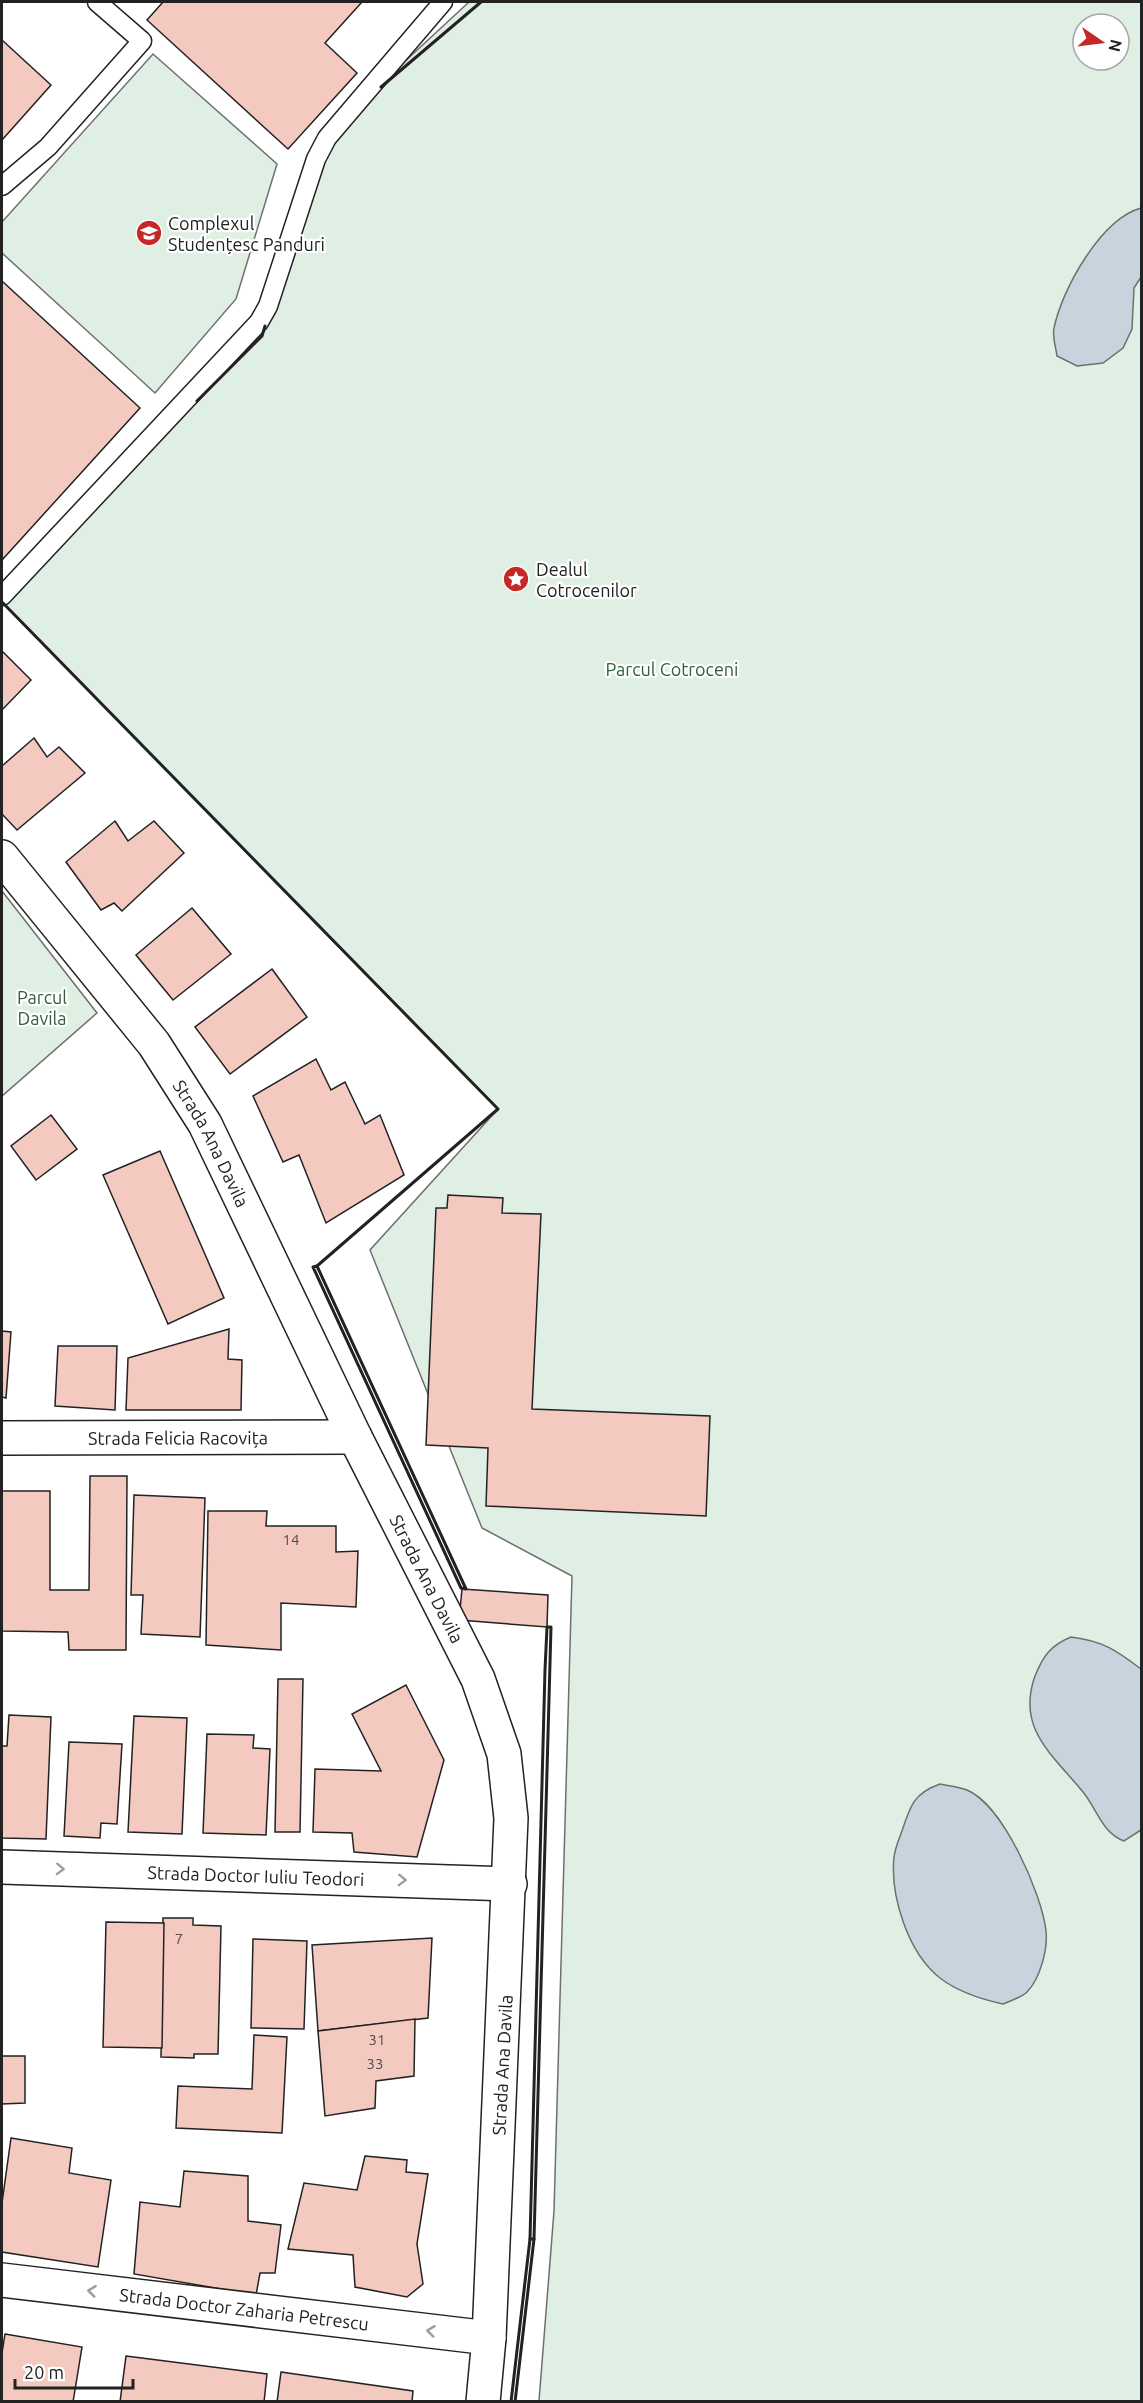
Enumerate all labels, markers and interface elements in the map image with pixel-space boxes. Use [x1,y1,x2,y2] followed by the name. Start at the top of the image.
[1071,12,1131,72] north arrow
[1105,38,1126,54] text: N
[168,213,325,254] place label: Complexul Studențesc Panduri
[134,218,164,248] school or university icon: Complexul Studențesc Panduri
[536,559,637,600] place label: Dealul Cotrocenilor
[501,564,531,594] place icon: Dealul Cotrocenilor
[605,659,739,679] park label: Parcul Cotroceni
[17,987,67,1028] park label: Parcul Davila
[169,1076,253,1210] street label: Strada Ana Davila
[88,1427,268,1448] street label: Strada Felicia Racovița
[386,1511,468,1646] street label: Strada Ana Davila
[283,1531,299,1548] house number: 14
[147,1862,365,1889] street label: Strada Doctor Iuliu Teodori
[55,1863,64,1875] one-way arrow
[397,1874,406,1886] one-way arrow
[175,1930,183,1947] house number: 7
[488,1994,516,2136] street label: Strada Ana Davila
[369,2031,385,2048] house number: 31
[367,2055,383,2072] house number: 33
[119,2284,370,2334] street label: Strada Doctor Zaharia Petrescu
[87,2285,96,2298] one-way arrow
[427,2325,436,2338] one-way arrow
[15,2352,134,2390] scale bar
[24,2362,64,2382] text: 20 m

